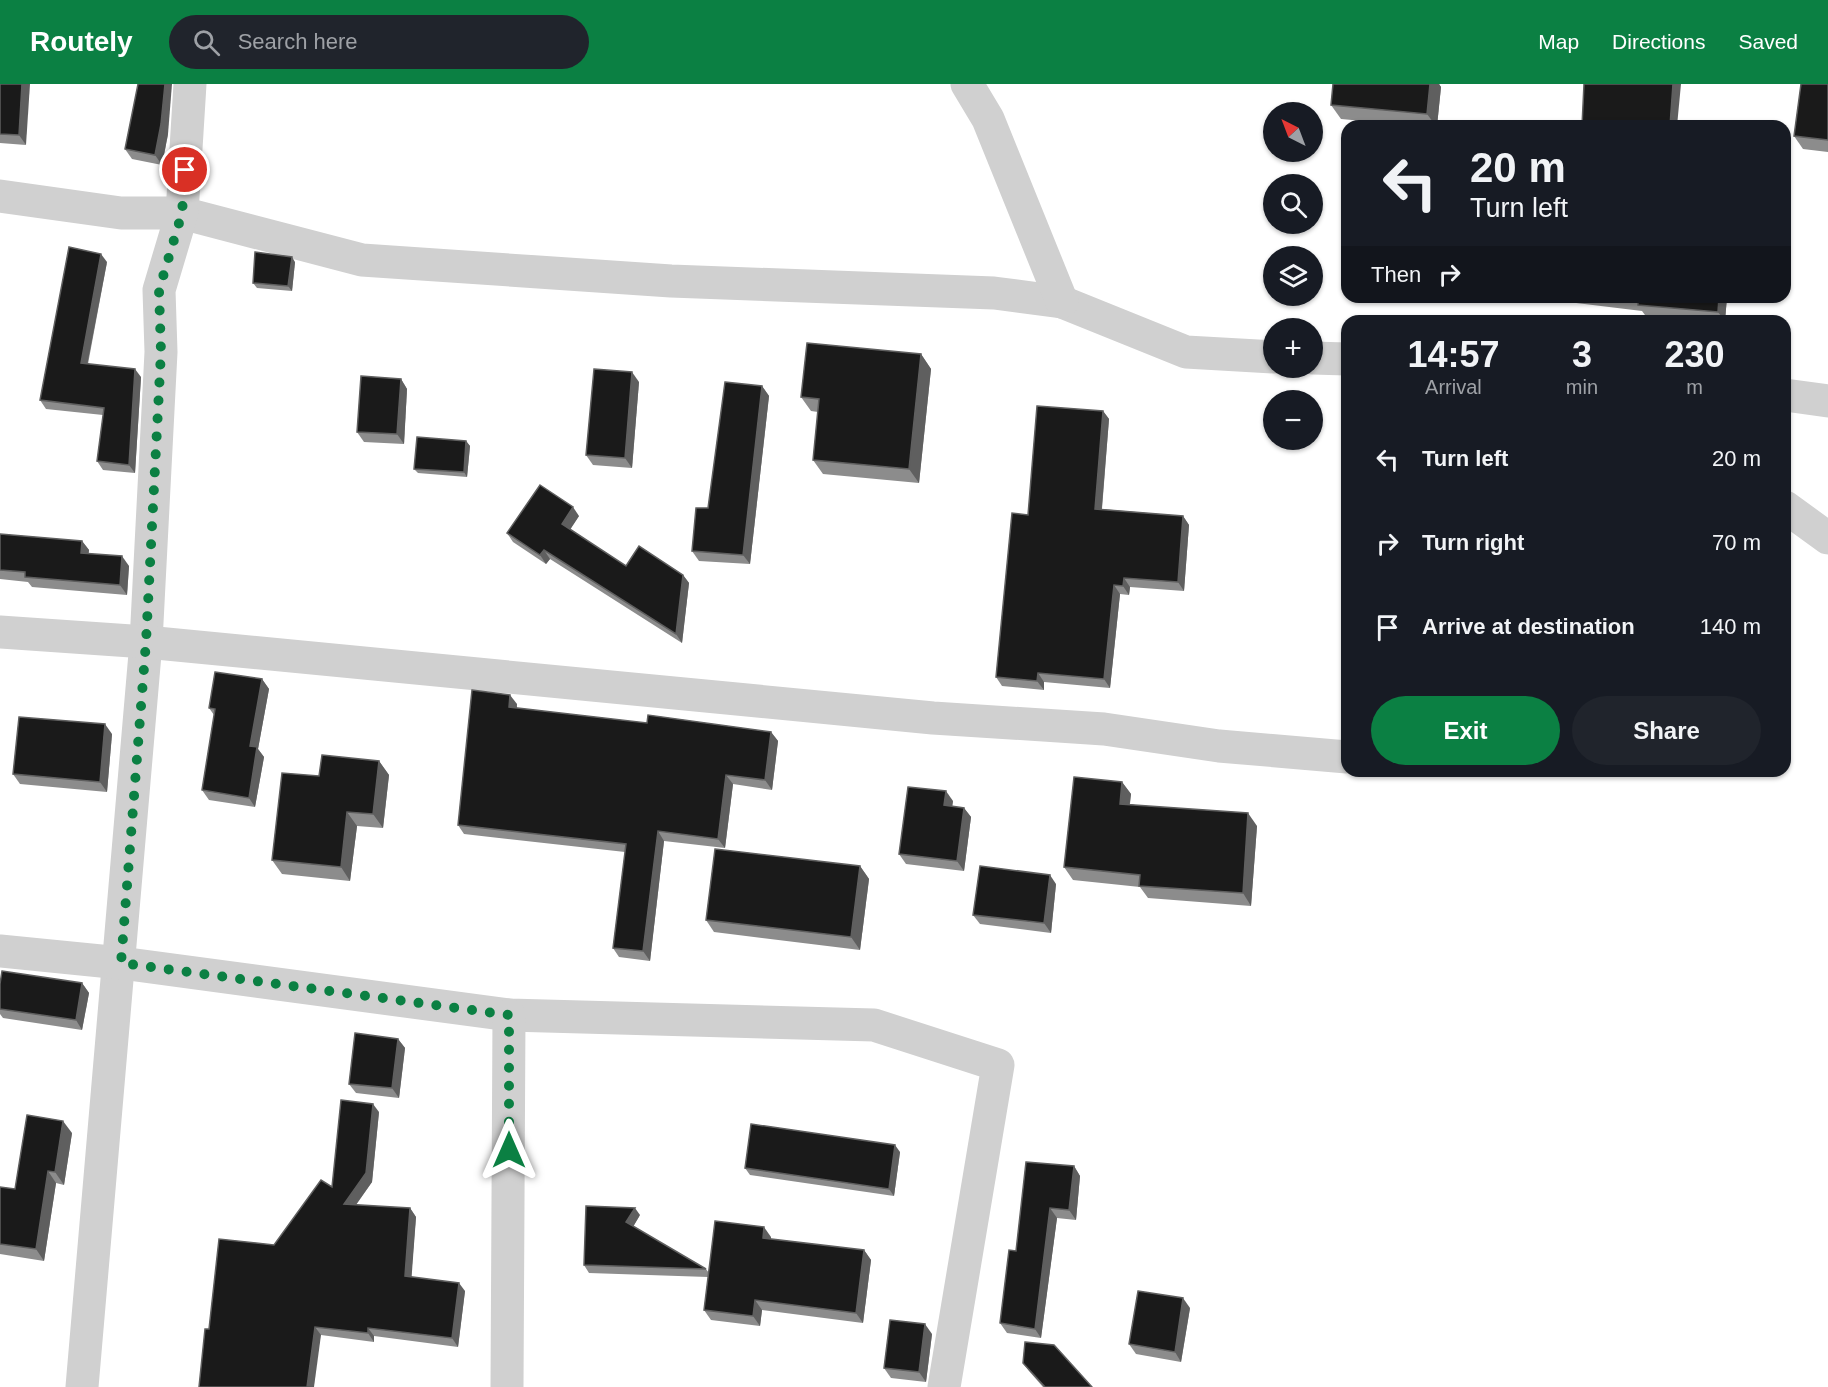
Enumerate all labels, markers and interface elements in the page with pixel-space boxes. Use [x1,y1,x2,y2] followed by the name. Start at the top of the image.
[169,15,589,69] search box
[30,26,133,57] text: Routely
[190,26,223,59] icon: search
[238,29,358,54] text: Search here
[1538,30,1579,53] text: Map
[1612,30,1705,53] text: Directions
[1738,30,1798,53] text: Saved
[1263,102,1323,162] north arrow
[1263,102,1323,450] map controls
[159,144,210,195] pin
[1371,144,1449,222] icon: left
[1470,144,1566,191] text: 20 m
[168,153,201,186] icon: arrive
[1263,174,1323,234] button: search
[1470,193,1568,223] text: Turn left
[1263,246,1323,306] button: layers
[1433,258,1466,291] icon: right
[1371,262,1421,287] text: Then
[1263,318,1323,378] button: +
[1407,334,1499,375] text: 14:57
[1572,334,1592,375] text: 3
[1664,334,1725,375] text: 230
[1425,376,1482,398] text: Arrival
[1566,376,1598,398] text: min
[1686,376,1703,398] text: m
[1263,390,1323,450] button: −
[1371,443,1404,476] icon: left
[1422,446,1508,471] text: Turn left
[1712,446,1761,471] text: 20 m
[1371,527,1404,560] icon: right
[1422,530,1524,555] text: Turn right
[1712,530,1761,555] text: 70 m
[1371,611,1404,644] icon: arrive
[1422,614,1635,639] text: Arrive at destination
[1700,614,1761,639] text: 140 m
[1371,696,1560,765] button: Exit
[1572,696,1761,765] button: Share
[477,1118,541,1182] position arrow

